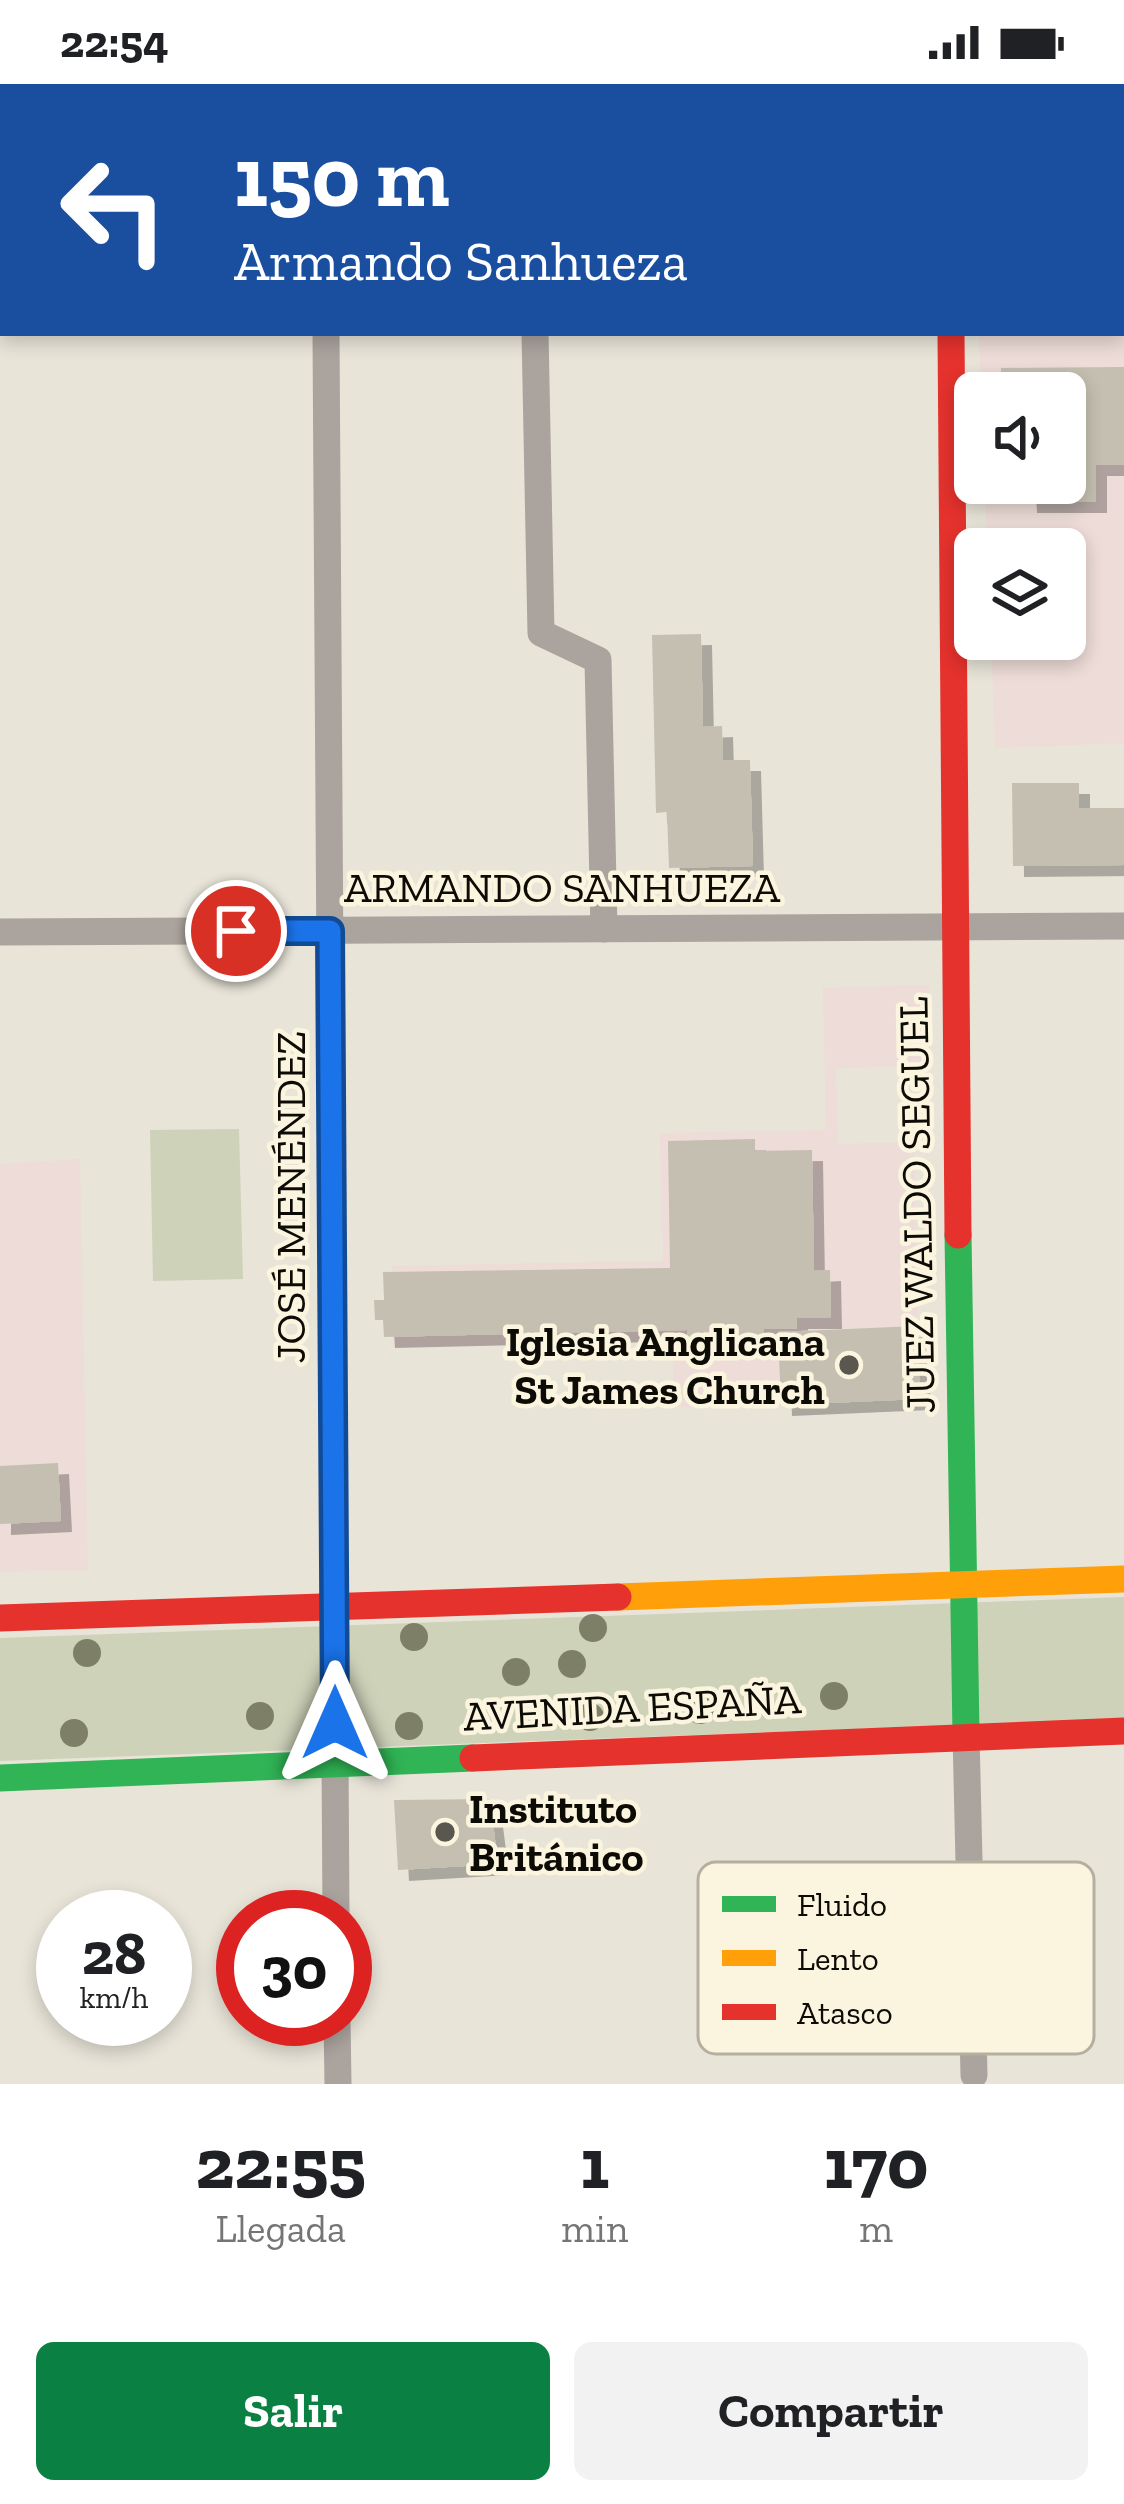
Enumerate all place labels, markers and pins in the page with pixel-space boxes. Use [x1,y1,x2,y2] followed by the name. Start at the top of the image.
[185,880,287,982] pin
[506,1316,825,1415] place label: Iglesia Anglicana St James Church
[836,1352,862,1378] marker: Iglesia Anglicana St James Church
[469,1783,643,1882] place label: Instituto Británico
[432,1819,458,1845] marker: Instituto Británico

